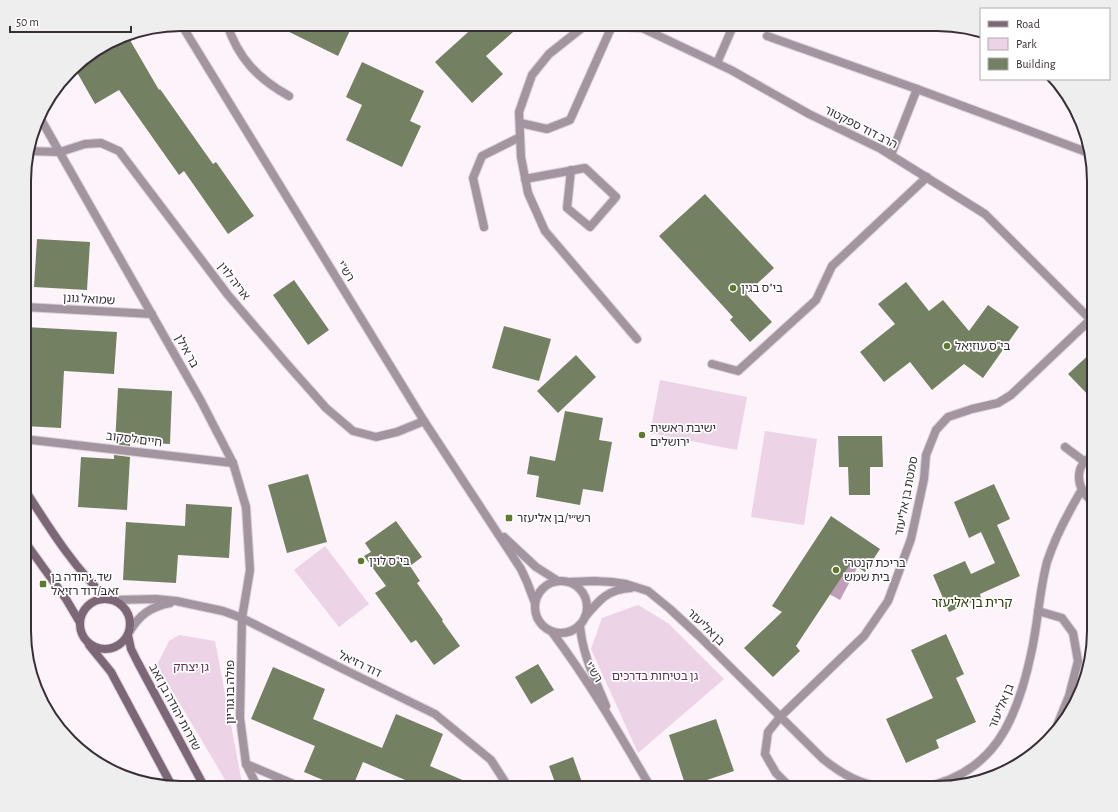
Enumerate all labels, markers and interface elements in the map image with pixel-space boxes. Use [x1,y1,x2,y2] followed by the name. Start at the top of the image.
[10,8,131,34] scale bar
[980,8,1110,80] legend
[16,16,39,28] text: 50 m
[1016,18,1040,30] text: Road
[1016,38,1037,50] text: Park
[1016,58,1056,70] text: Building
[822,103,900,151] street label: הרב דוד ספקטור
[335,259,357,283] street label: רש"י
[216,260,253,302] street label: אריה לוין
[741,282,783,294] place label: בי"ס בגין
[728,283,738,293] marker: בי"ס בגין
[62,292,116,306] street label: שמואל גונן
[173,332,201,370] street label: בר אילן
[955,340,1011,352] place label: בי"ס עוזיאל
[942,341,952,351] marker: בי"ס עוזיאל
[650,422,716,448] place label: ישיבת ראשית ירושלים
[105,430,163,448] street label: חיים לסקוב
[637,430,647,440] marker: ישיבת ראשית ירושלים
[892,455,920,537] street label: סמטת בן אליעזר
[517,512,591,524] place label: רש״י/בן אליעזר
[504,513,514,523] marker: רש״י/בן אליעזר
[369,555,410,567] place label: בי"ס לוין
[356,556,366,566] marker: בי"ס לוין
[844,557,906,583] place label: בריכת קנטרי בית שמש
[831,565,841,575] marker: בריכת קנטרי בית שמש
[51,571,119,597] place label: שד. יהודה בן זאב/דוד רזיאל
[38,579,48,589] marker: שד. יהודה בן זאב/דוד רזיאל
[932,596,1013,610] district label: קרית בן אליעזר
[685,606,727,648] street label: בן אליעזר
[337,648,384,680] street label: דוד רזיאל
[224,660,236,724] street label: פולה בו גוריון
[583,660,605,684] street label: רש"י
[173,661,210,673] park label: גן יצחק
[147,662,203,752] street label: שדרות יהודה בן זאב
[612,670,699,682] park label: גן בטיחות בדרכים
[986,682,1016,730] street label: בן אליעזר

